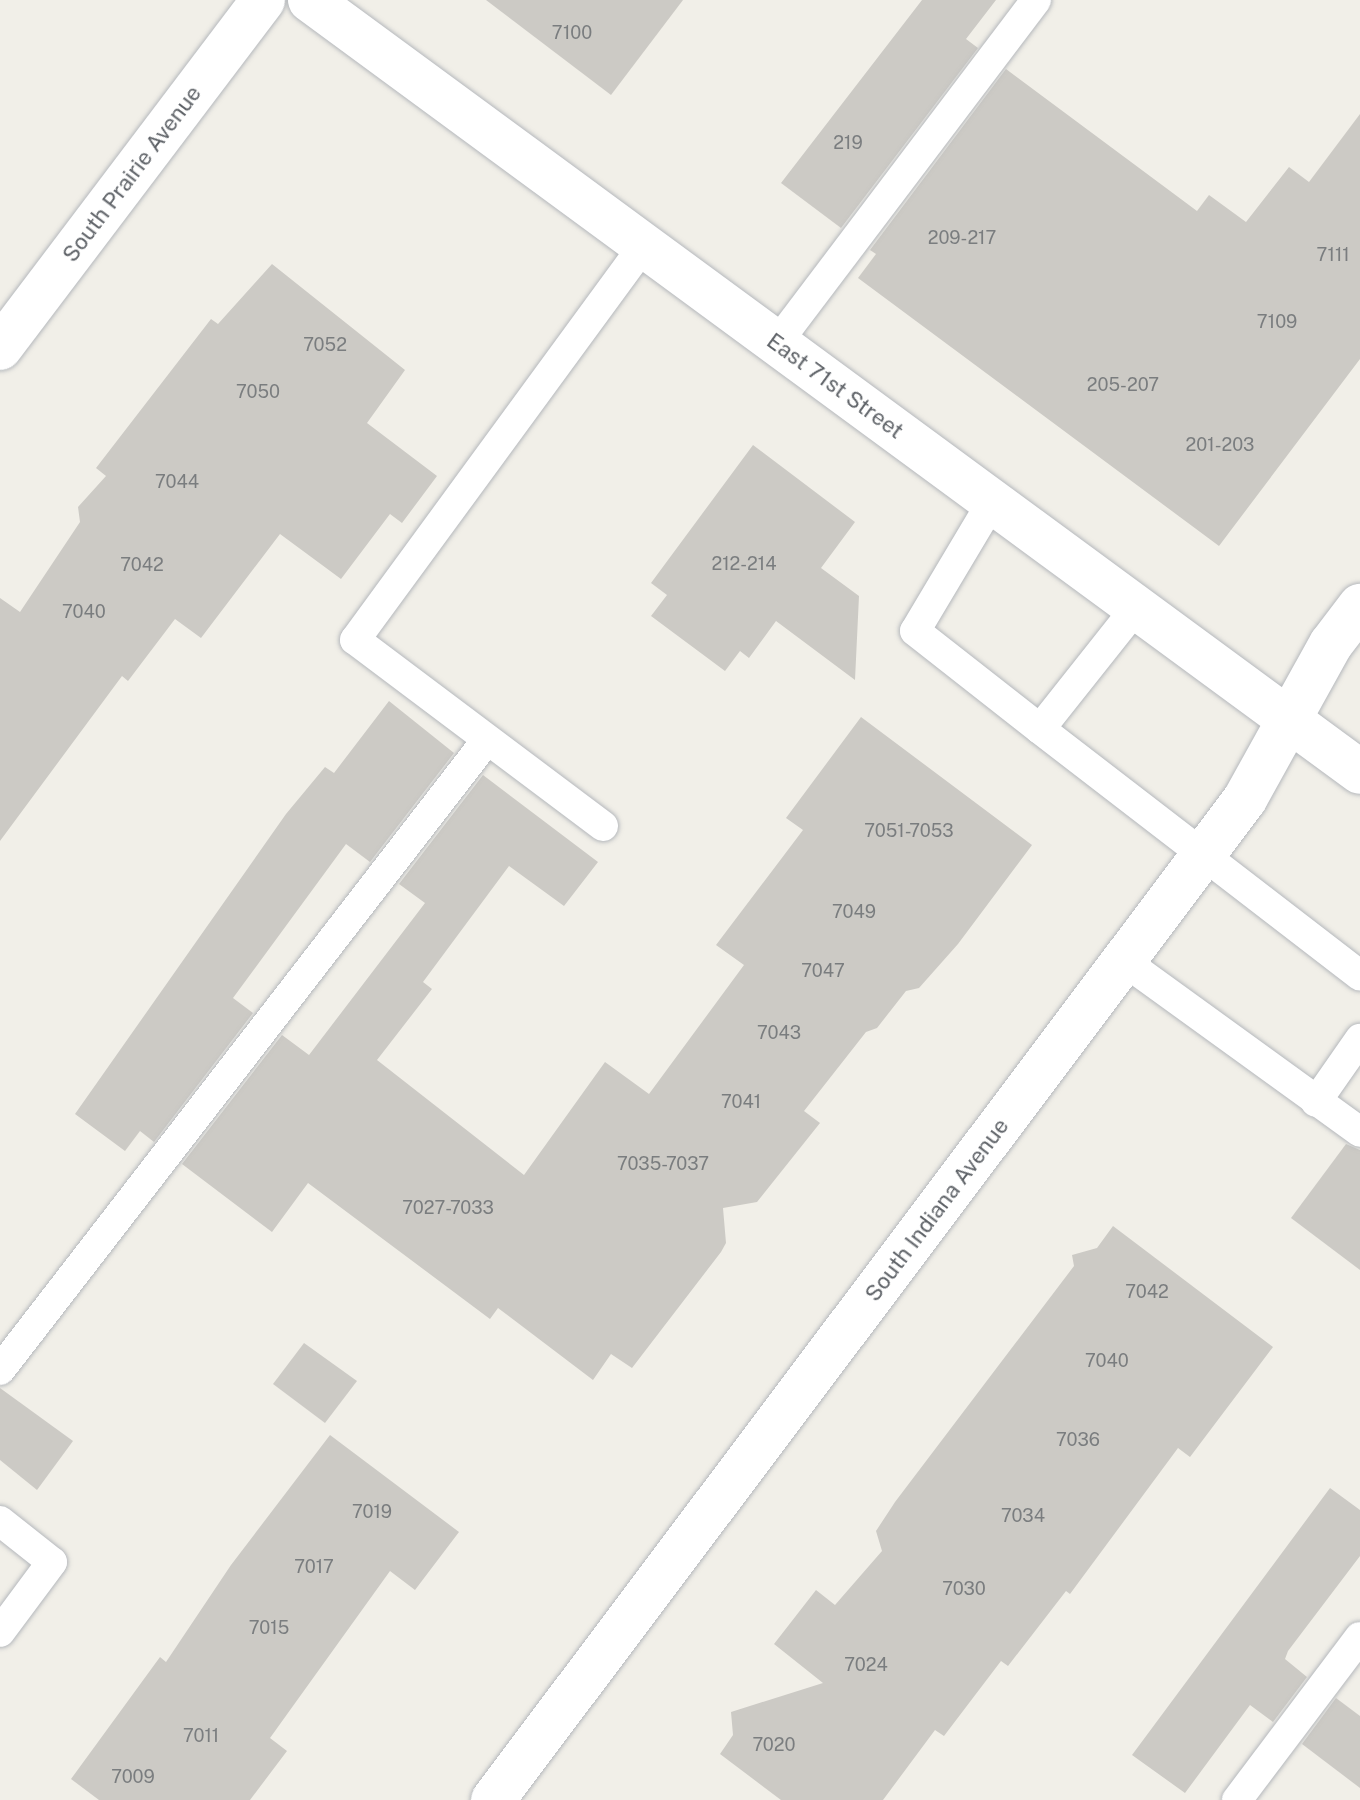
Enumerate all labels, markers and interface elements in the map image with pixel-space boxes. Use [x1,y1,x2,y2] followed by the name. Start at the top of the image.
[552,22,592,44] house number: 7100
[57,81,207,267] street label: South Prairie Avenue
[833,132,863,154] house number: 219
[928,227,996,249] house number: 209-217
[1316,244,1350,266] house number: 7111
[1257,311,1297,333] house number: 7109
[762,328,908,444] street label: East 71st Street
[303,334,347,356] house number: 7052
[1087,374,1159,396] house number: 205-207
[236,381,280,403] house number: 7050
[1186,434,1254,456] house number: 201-203
[155,471,199,493] house number: 7044
[712,553,776,575] house number: 212-214
[120,554,164,576] house number: 7042
[62,601,106,623] house number: 7040
[864,820,954,842] house number: 7051-7053
[832,901,876,923] house number: 7049
[801,960,845,982] house number: 7047
[757,1022,801,1044] house number: 7043
[721,1091,761,1113] house number: 7041
[860,1113,1014,1307] street label: South Indiana Avenue
[617,1153,709,1175] house number: 7035-7037
[402,1197,494,1219] house number: 7027-7033
[1125,1281,1169,1303] house number: 7042
[1085,1350,1129,1372] house number: 7040
[1056,1429,1100,1451] house number: 7036
[352,1501,392,1523] house number: 7019
[1001,1505,1045,1527] house number: 7034
[294,1556,334,1578] house number: 7017
[942,1578,986,1600] house number: 7030
[249,1617,289,1639] house number: 7015
[844,1654,888,1676] house number: 7024
[183,1725,219,1747] house number: 7011
[752,1734,796,1756] house number: 7020
[111,1766,155,1788] house number: 7009

